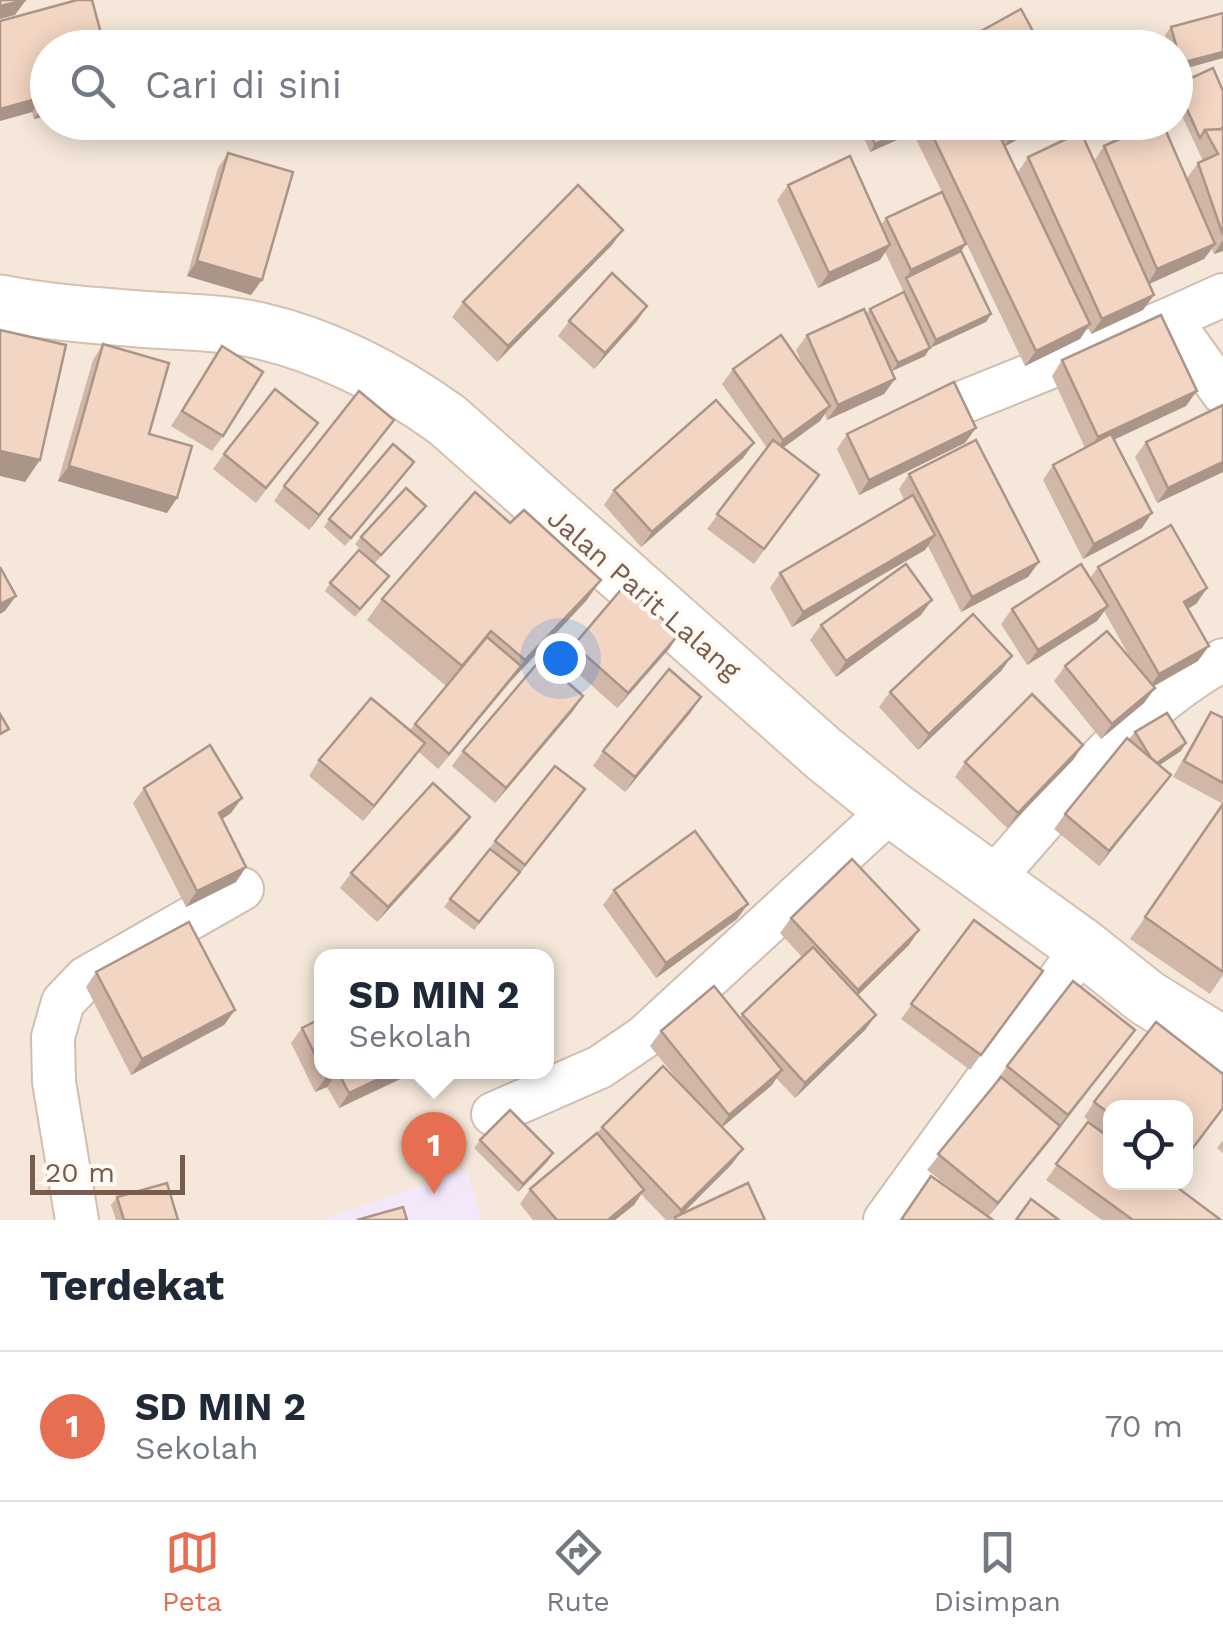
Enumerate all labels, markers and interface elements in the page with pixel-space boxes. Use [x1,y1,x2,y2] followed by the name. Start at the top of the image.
[30,30,1193,140] search box
[65,58,120,113] icon: search
[145,63,342,107] text: Cari di sini
[541,501,747,687] street label: Jalan Parit Lalang
[535,633,586,684] your location
[314,949,554,1079] popup
[348,973,520,1017] text: SD MIN 2
[348,1017,472,1055] text: Sekolah
[1103,1100,1193,1190] map controls
[1103,1100,1193,1190] button: locate
[402,1112,466,1194] pin: 1
[30,1150,185,1194] scale bar
[45,1156,115,1189] text: 20 m
[40,1261,224,1310] text: Terdekat
[135,1385,306,1429] text: SD MIN 2
[66,1407,79,1445] text: 1
[1104,1407,1183,1445] text: 70 m
[135,1429,258,1467] text: Sekolah
[162,1525,222,1618] tab: Peta
[546,1525,610,1618] tab: Rute
[934,1525,1061,1618] tab: Disimpan

